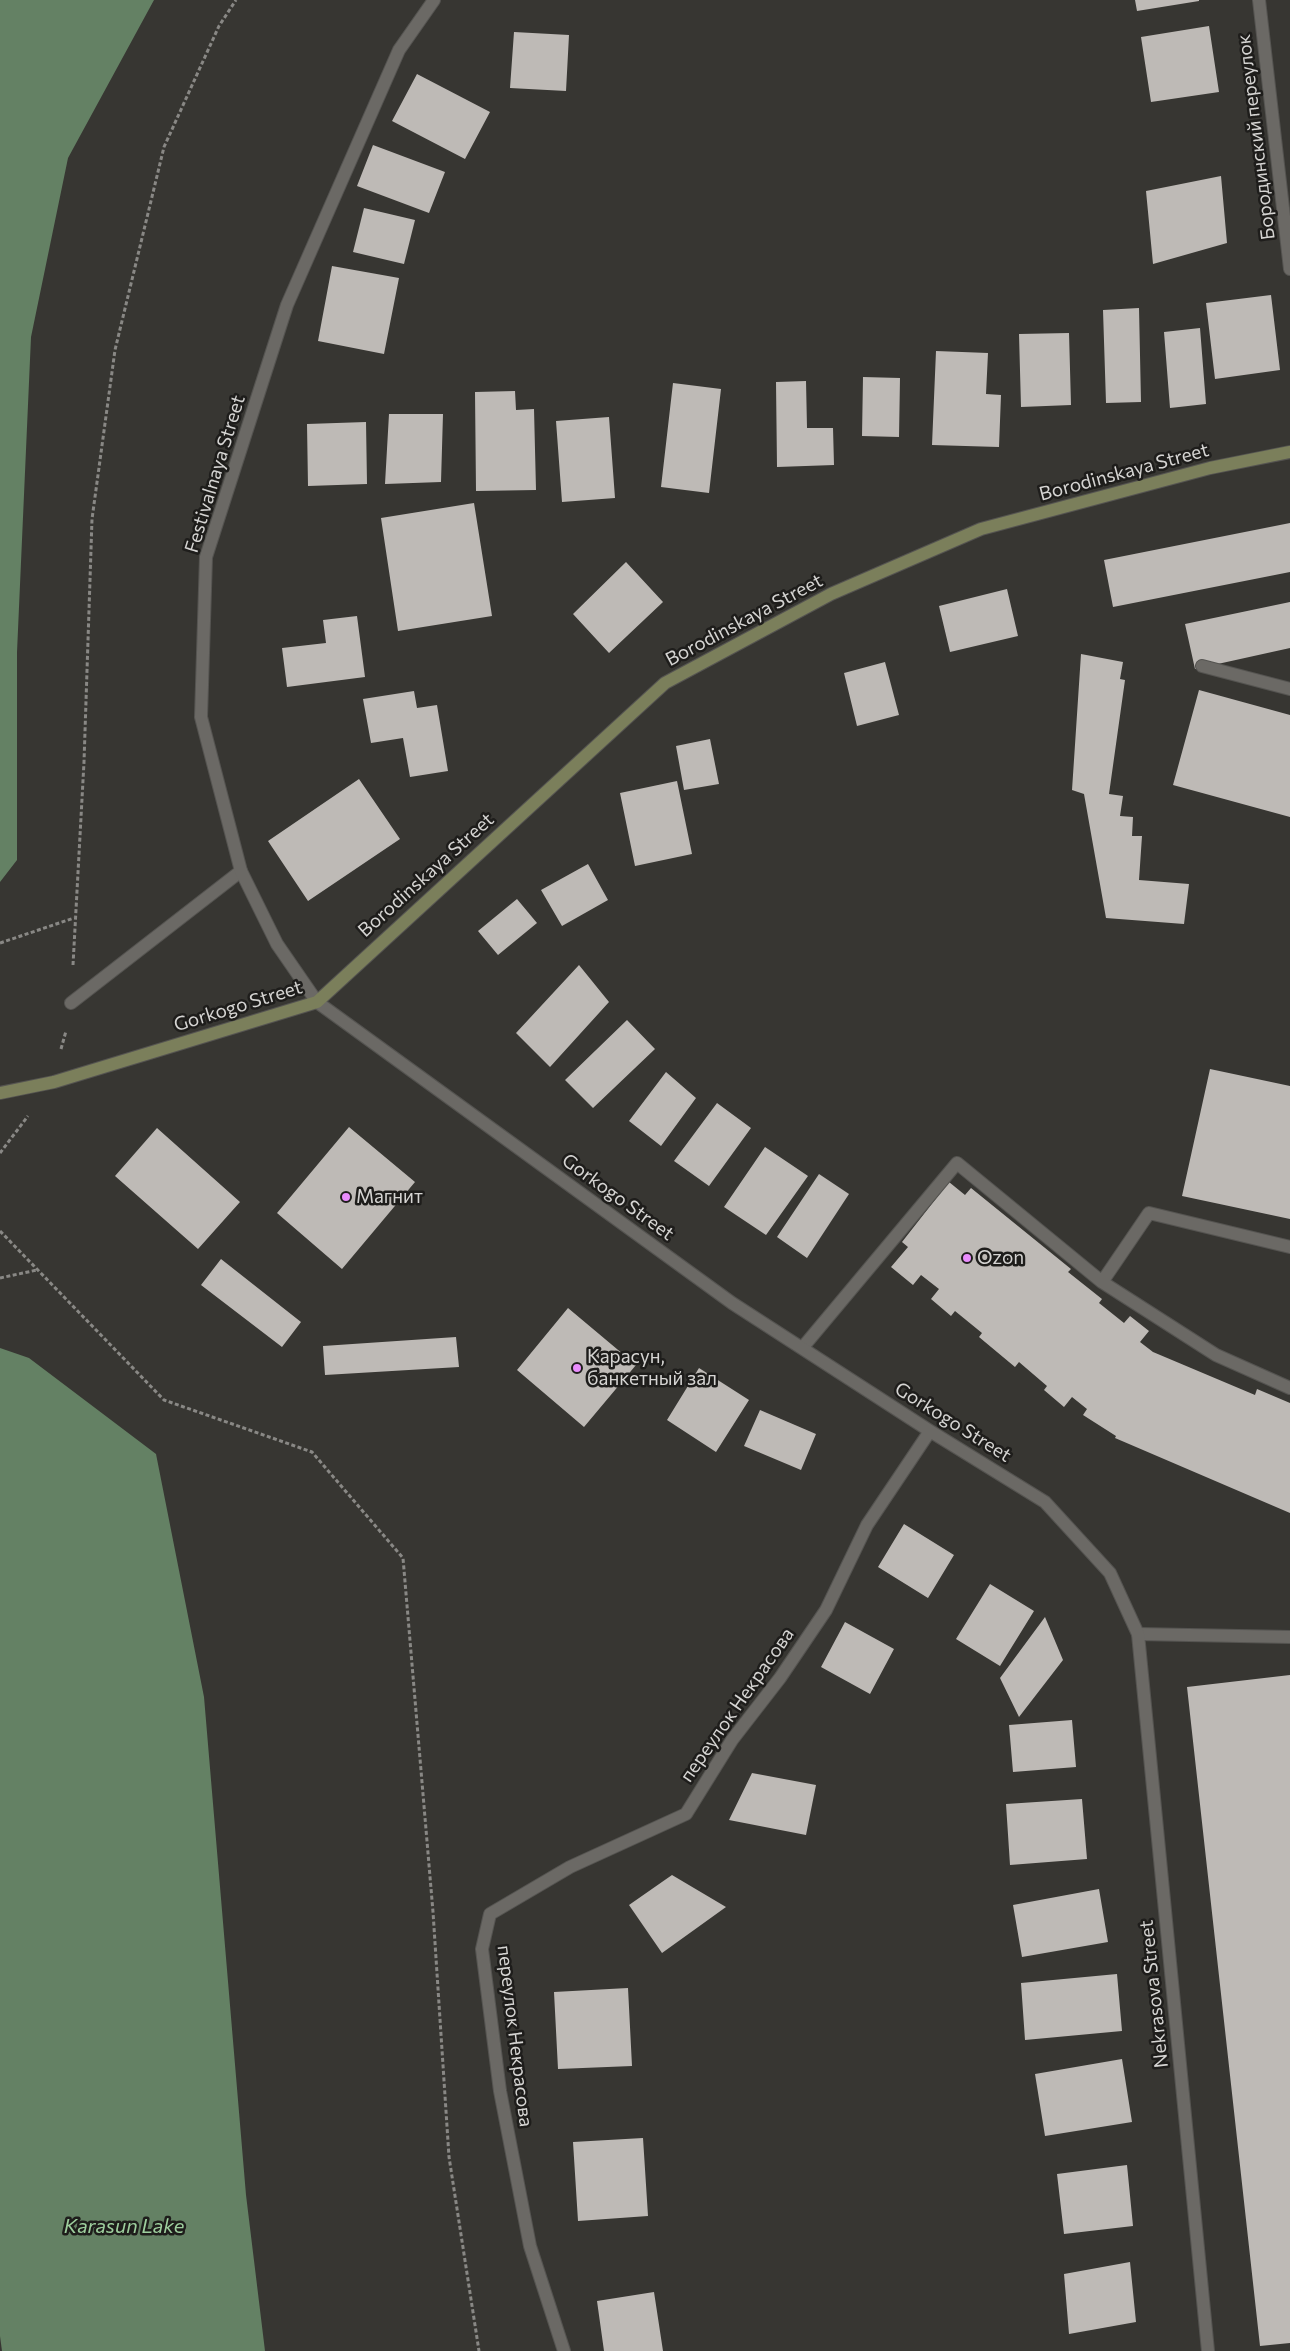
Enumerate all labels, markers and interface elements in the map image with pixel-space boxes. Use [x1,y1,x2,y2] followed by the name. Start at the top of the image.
[1232,33,1280,241] street label: Бородинский переулок
[180,392,250,556] street label: Festivalnaya Street
[1037,438,1211,506] street label: Borodinskaya Street
[662,569,826,671] street label: Borodinskaya Street
[354,808,498,942] street label: Borodinskaya Street
[171,976,305,1036] street label: Gorkogo Street
[558,1149,678,1245] street label: Gorkogo Street
[356,1186,423,1208] place label: Магнит
[340,1191,352,1203] marker: Магнит
[977,1247,1024,1269] place label: Ozon
[961,1252,973,1264] marker: Ozon
[587,1346,717,1390] place label: Карасун, банкетный зал
[571,1362,583,1374] marker: Карасун, банкетный зал
[891,1377,1015,1467] street label: Gorkogo Street
[675,1623,799,1787] street label: переулок Некрасова
[1135,1919,1173,2069] street label: Nekrasova Street
[493,1944,537,2128] street label: переулок Некрасова
[64,2214,184,2238] water label: Karasun Lake

